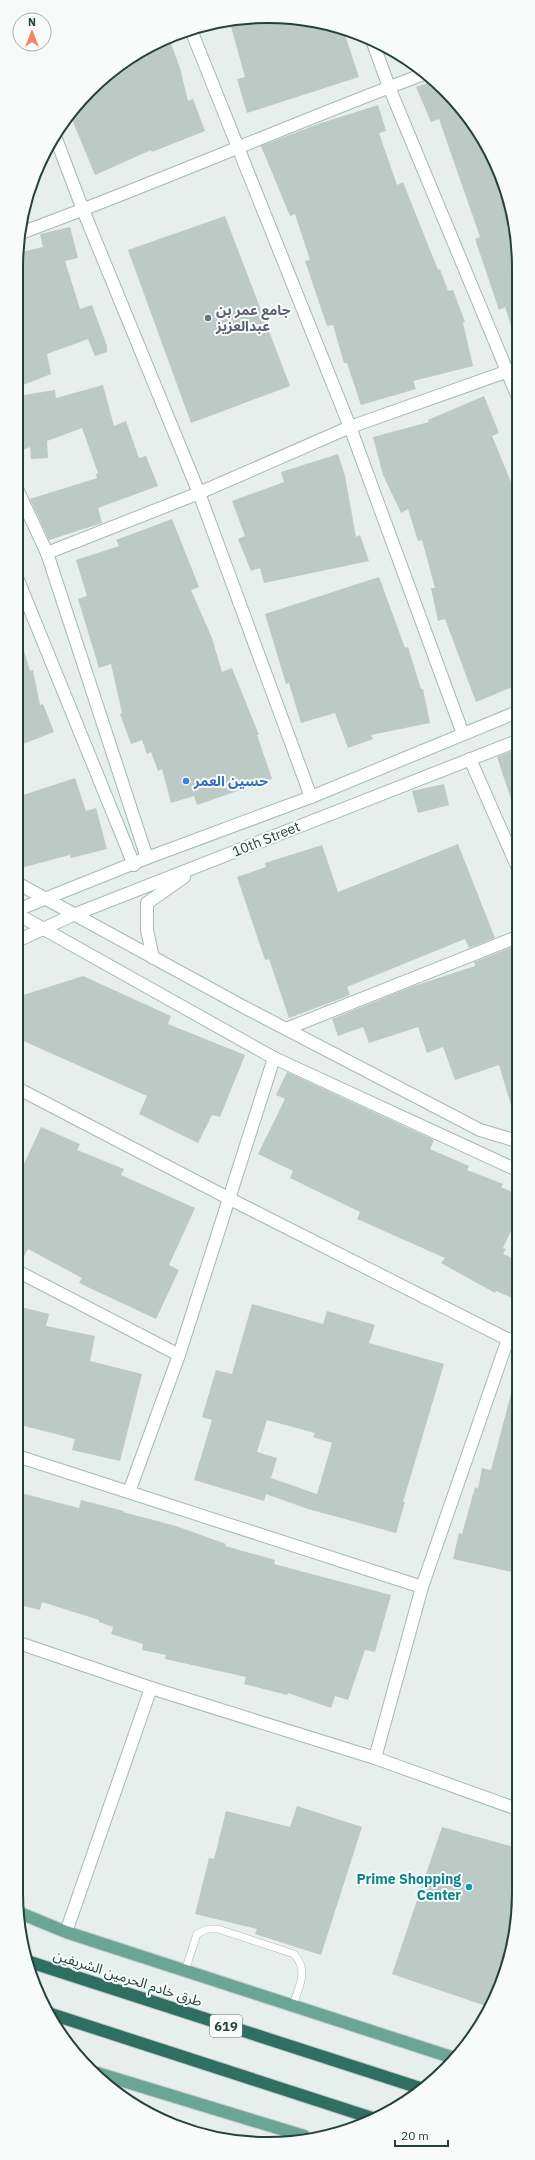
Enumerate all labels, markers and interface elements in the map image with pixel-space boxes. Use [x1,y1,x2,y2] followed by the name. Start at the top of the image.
[12,12,52,52] north arrow
[28,15,36,29] text: N
[215,301,291,335] place label: جامع عمر بن عبدالعزيز
[203,313,213,323] marker: جامع عمر بن عبدالعزيز
[193,772,268,790] place label: حسين العمر
[181,776,191,786] marker: حسين العمر
[230,817,303,861] street label: 10th Street
[357,1870,461,1904] place label: Prime Shopping Center
[464,1882,474,1892] marker: Prime Shopping Center
[51,1945,205,2012] street label: طرق خادم الحرمين الشريفين
[210,2015,242,2037] road number: 619
[395,2122,448,2148] scale bar
[401,2128,429,2143] text: 20 m

